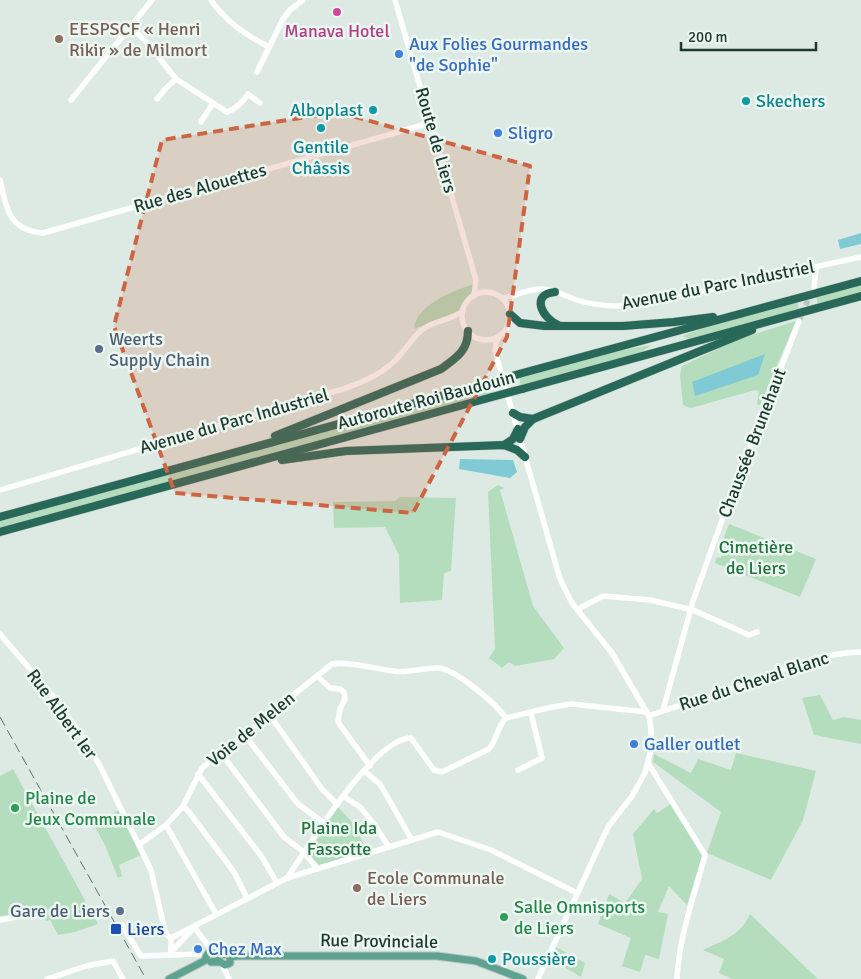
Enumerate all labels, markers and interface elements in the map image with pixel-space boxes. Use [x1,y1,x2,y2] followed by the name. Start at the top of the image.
[331,6,343,18] marker: Manava Hotel
[69,18,207,61] place label: EESPSCF « Henri Rikir » de Milmort
[284,20,390,42] place label: Manava Hotel
[681,20,816,52] scale bar
[688,28,728,46] text: 200 m
[53,33,65,45] marker: EESPSCF « Henri Rikir » de Milmort
[409,33,588,76] place label: Aux Folies Gourmandes "de Sophie"
[393,48,405,60] marker: Aux Folies Gourmandes "de Sophie"
[410,85,462,195] street label: Route de Liers
[756,90,826,112] place label: Skechers
[740,95,752,107] marker: Skechers
[290,99,363,121] place label: Alboplast
[367,104,379,116] marker: Alboplast
[315,122,327,134] marker: Gentile Châssis
[508,122,553,144] place label: Sligro
[492,127,504,139] marker: Sligro
[292,136,350,179] place label: Gentile Châssis
[131,159,269,217] street label: Rue des Alouettes
[620,255,816,315] street label: Avenue du Parc Industriel
[109,328,210,371] place label: Weerts Supply Chain
[93,343,105,355] marker: Weerts Supply Chain
[713,365,791,521] street label: Chaussée Brunehaut
[335,366,517,434] street label: Autoroute Roi Baudouin
[137,383,331,459] street label: Avenue du Parc Industriel
[719,536,793,579] park label: Cimetière de Liers
[676,646,832,716] street label: Rue du Cheval Blanc
[22,665,102,764] street label: Rue Albert Ier
[203,687,299,771] street label: Voie de Melen
[644,733,740,755] place label: Galler outlet
[628,738,640,750] marker: Galler outlet
[25,787,156,830] place label: Plaine de Jeux Communale
[9,802,21,814] marker: Plaine de Jeux Communale
[301,817,377,860] park label: Plaine Ida Fassotte
[367,867,505,910] place label: Ecole Communale de Liers
[351,882,363,894] marker: Ecole Communale de Liers
[514,896,645,939] place label: Salle Omnisports de Liers
[10,900,110,922] place label: Gare de Liers
[114,905,126,917] marker: Gare de Liers
[498,911,510,923] marker: Salle Omnisports de Liers
[127,918,165,940] place label: Liers
[109,922,123,936] marker: Liers
[320,929,438,953] street label: Rue Provinciale
[208,938,282,960] place label: Chez Max
[192,943,204,955] marker: Chez Max
[502,948,576,970] place label: Poussière
[486,953,498,965] marker: Poussière

